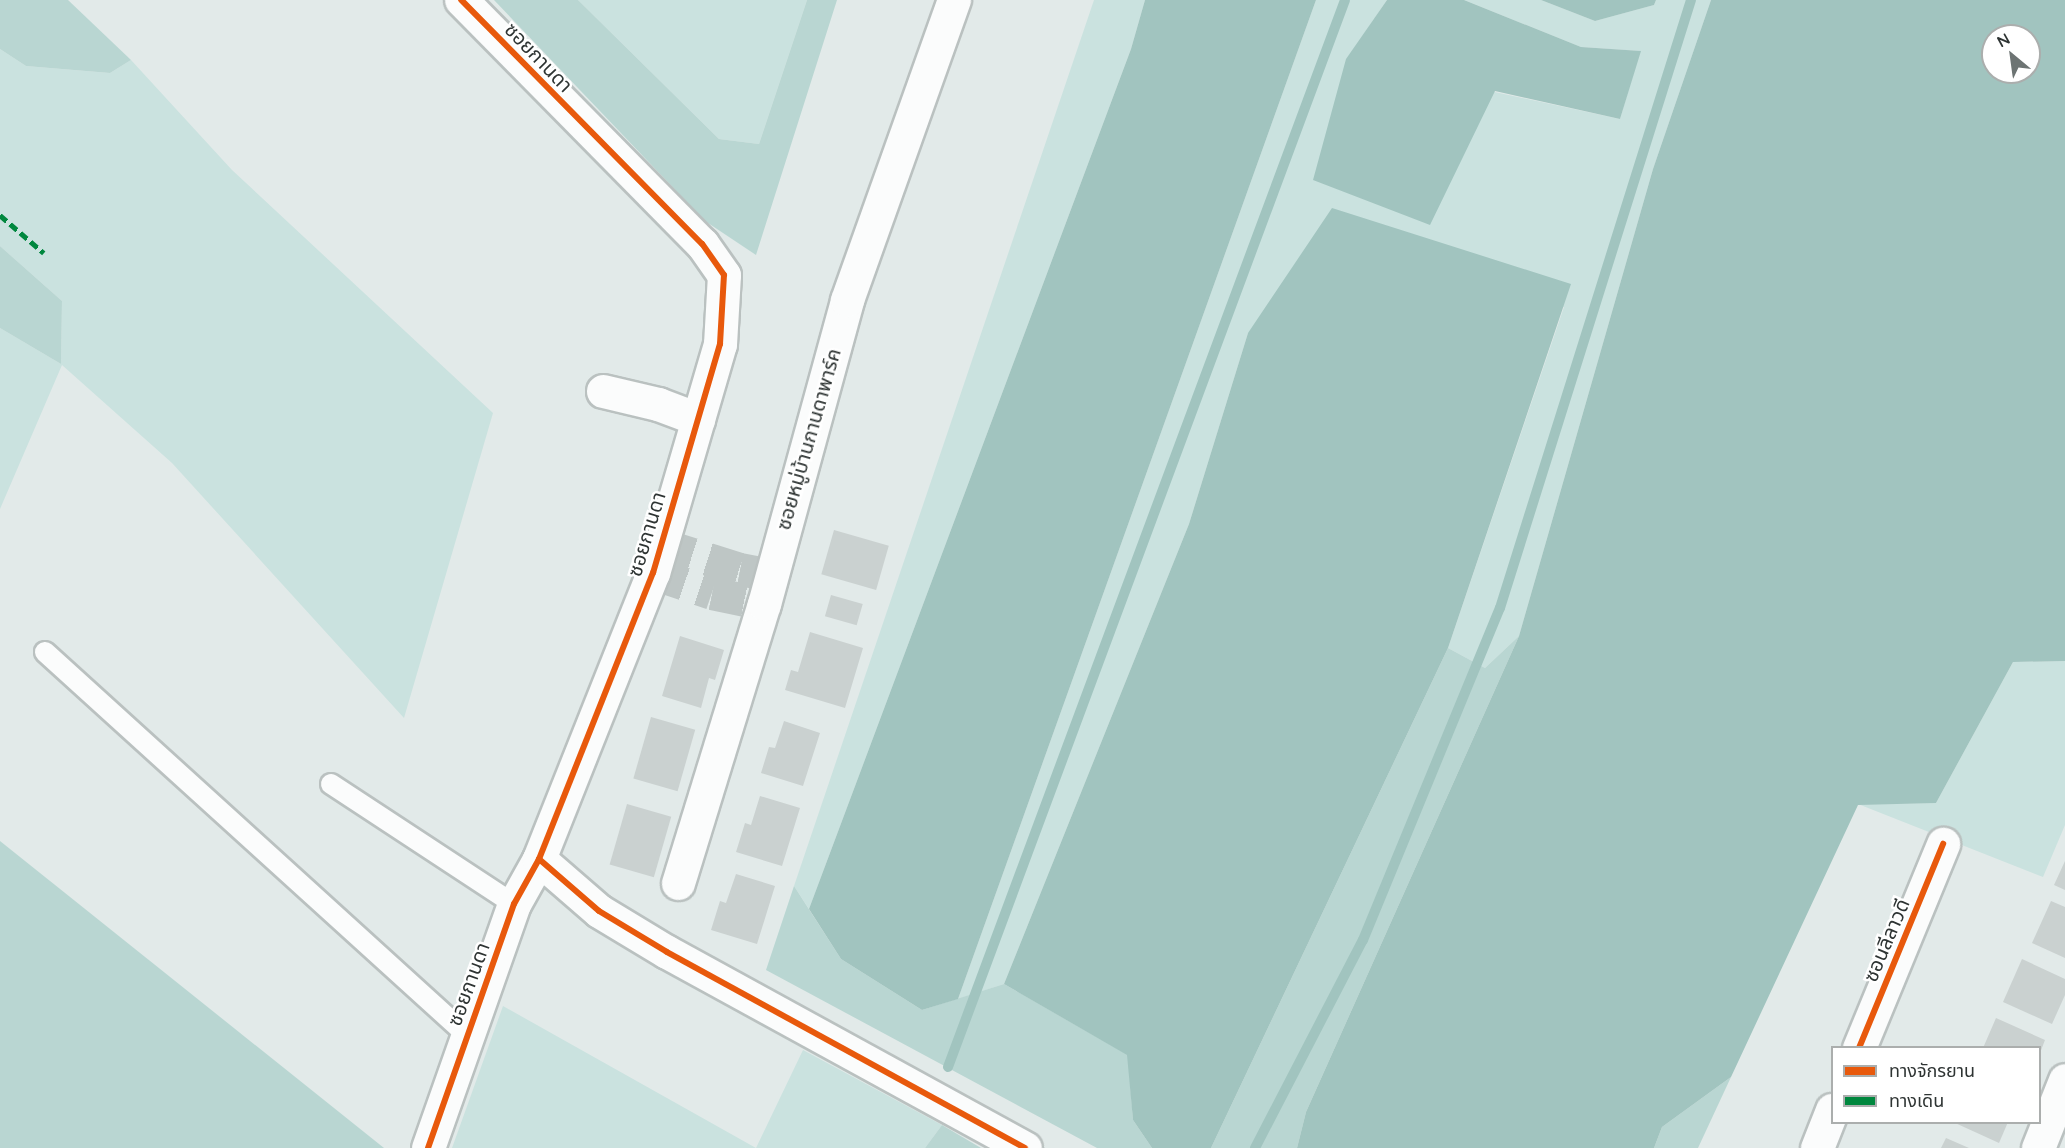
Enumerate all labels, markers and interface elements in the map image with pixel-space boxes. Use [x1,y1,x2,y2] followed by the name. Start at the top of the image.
[500,17,578,97] street label: ซอยกานดา
[1981,24,2041,84] north arrow
[1993,28,2013,52] text: N
[771,345,845,533] street label: ซอยหมู่บ้านกานดาพาร์ค
[622,489,670,579] street label: ซอยกานดา
[1858,895,1914,985] street label: ซอนลีลาวดี
[442,939,494,1029] street label: ซอยกานดา
[1831,1046,2041,1124] legend
[1889,1059,1975,1082] text: ทางจักรยาน
[1889,1089,1944,1112] text: ทางเดิน

